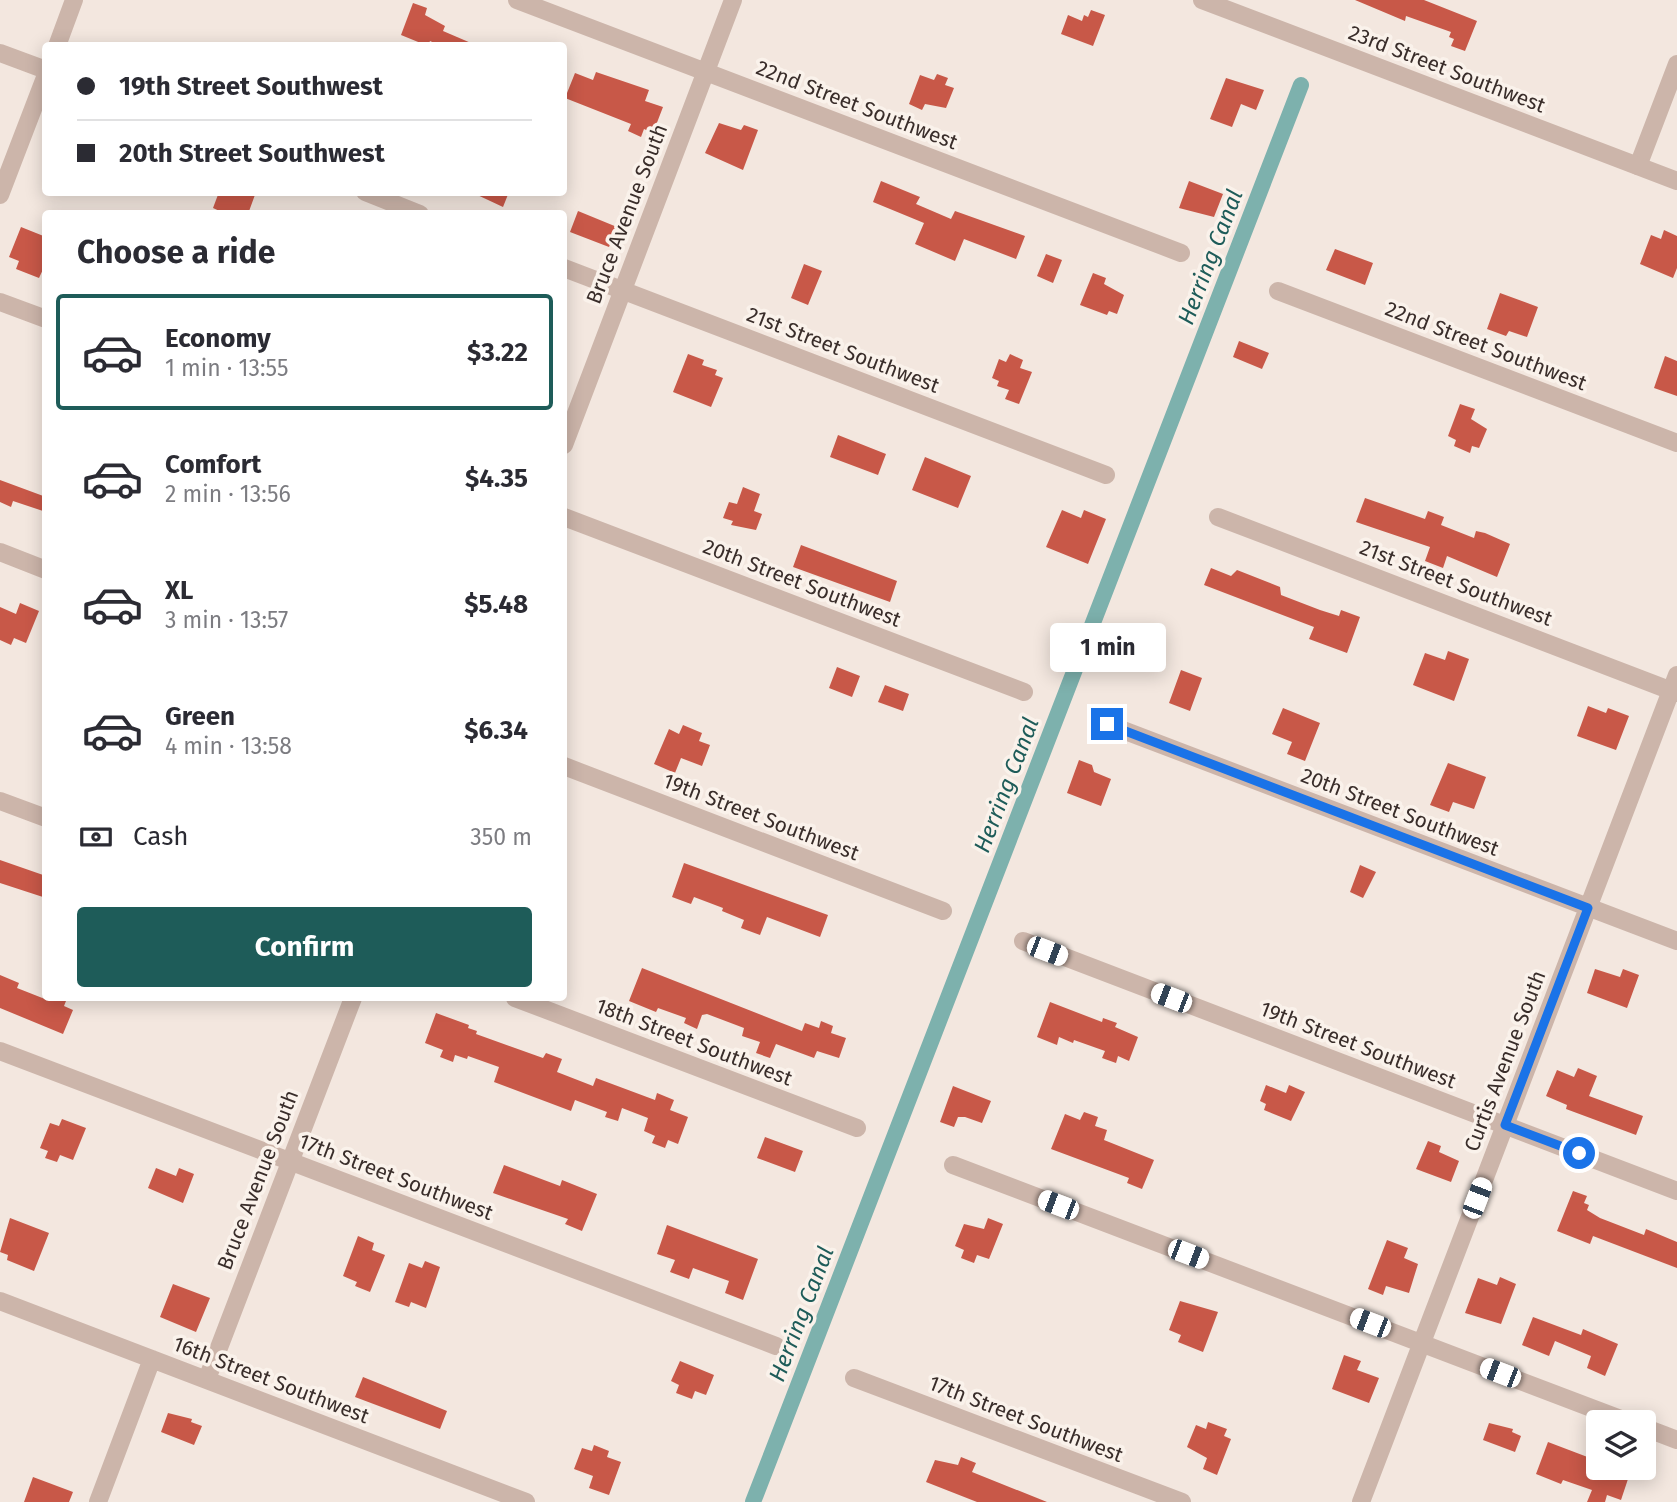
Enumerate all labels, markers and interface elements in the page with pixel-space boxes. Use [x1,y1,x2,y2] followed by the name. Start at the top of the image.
[1345,19,1549,119] street label: 23rd Street Southwest
[753,55,962,156] street label: 22nd Street Southwest
[119,71,383,102] text: 19th Street Southwest
[581,120,673,308] street label: Bruce Avenue South
[119,138,385,169] text: 20th Street Southwest
[1171,186,1249,328] water label: Herring Canal
[77,233,275,271] text: Choose a ride
[1382,296,1591,397] street label: 22nd Street Southwest
[743,301,943,399] street label: 21st Street Southwest
[81,321,144,384] icon: car
[165,323,271,354] text: Economy
[467,337,528,368] text: $3.22
[165,354,288,382] text: 1 min · 13:55
[81,447,144,510] icon: car
[165,449,261,480] text: Comfort
[465,463,528,494] text: $4.35
[165,480,291,508] text: 2 min · 13:56
[699,533,905,633] street label: 20th Street Southwest
[1356,534,1556,632] street label: 21st Street Southwest
[81,573,144,636] icon: car
[165,575,193,606] text: XL
[464,589,528,620] text: $5.48
[165,606,288,634] text: 3 min · 13:57
[1049,622,1165,672] callout: 1 min
[1080,633,1136,661] text: 1 min
[81,699,144,762] icon: car
[165,701,235,732] text: Green
[1091,708,1123,740] route end
[967,714,1045,856] water label: Herring Canal
[464,715,528,746] text: $6.34
[165,732,292,760] text: 4 min · 13:58
[1297,762,1503,862] street label: 20th Street Southwest
[659,768,863,867] street label: 19th Street Southwest
[77,818,115,856] icon: cash
[133,821,189,852] text: Cash
[470,823,532,851] text: 350 m
[77,907,532,987] button: Confirm
[1024,934,1071,968] car
[1459,967,1551,1155] street label: Curtis Avenue South
[1148,981,1195,1015] car
[592,993,796,1092] street label: 18th Street Southwest
[1256,996,1460,1095] street label: 19th Street Southwest
[212,1086,304,1274] street label: Bruce Avenue South
[295,1128,497,1226] street label: 17th Street Southwest
[1563,1137,1595,1169] route start
[1460,1175,1495,1221] car
[1035,1188,1082,1222] car
[1165,1237,1212,1271] car
[762,1243,840,1385] water label: Herring Canal
[1347,1306,1394,1340] car
[169,1331,373,1430] street label: 16th Street Southwest
[1477,1356,1524,1390] car
[925,1370,1127,1468] street label: 17th Street Southwest
[1586,1410,1656,1480] map controls
[1586,1410,1656,1480] button: layers

